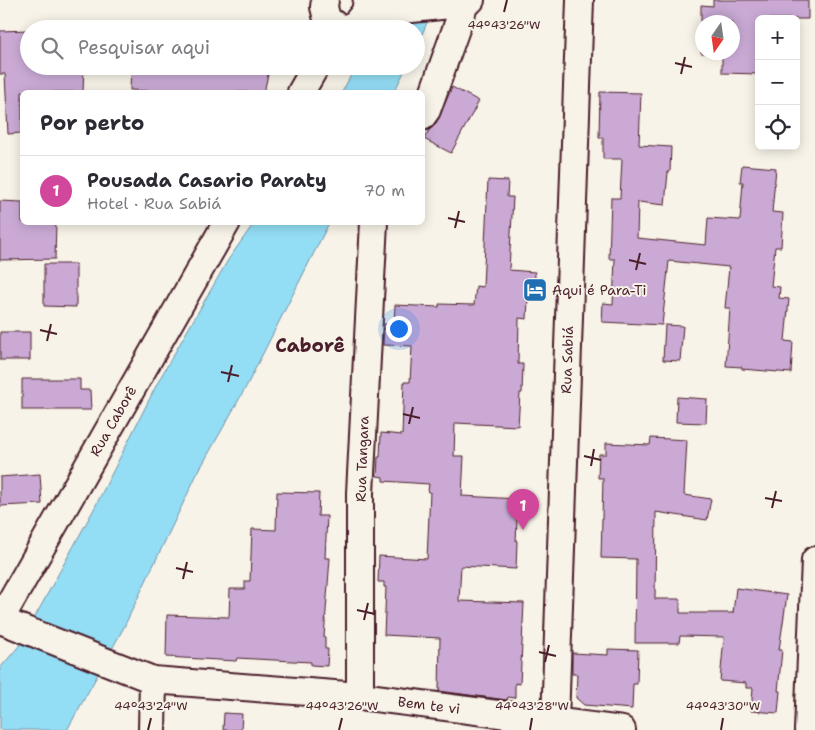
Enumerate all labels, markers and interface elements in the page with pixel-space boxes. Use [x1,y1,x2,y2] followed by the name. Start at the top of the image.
[695,15,740,60] north arrow
[755,15,800,150] map controls
[755,15,800,60] button: +
[467,17,541,33] text: 44°43'26"W
[20,20,425,75] search box
[38,34,66,62] icon: search
[78,35,210,60] text: Pesquisar aqui
[755,60,800,105] button: −
[755,105,800,150] button: locate
[40,109,144,137] text: Por perto
[87,168,327,193] text: Pousada Casario Paraty
[52,180,60,201] text: 1
[364,180,405,201] text: 70 m
[87,193,221,214] text: Hotel · Rua Sabiá
[522,277,548,303] hotel icon: Aqui é Para-Ti
[552,281,646,299] place label: Aqui é Para-Ti
[386,316,412,342] your location
[557,326,577,394] street label: Rua Sabiá
[275,333,345,358] district label: Caborê
[86,383,140,459] street label: Rua Caborê
[351,415,373,502] street label: Rua Tangara
[507,489,539,530] pin: 1
[397,692,461,718] street label: Bem te vi
[114,698,188,714] text: 44°43'24"W
[305,698,379,714] text: 44°43'26"W
[495,698,569,714] text: 44°43'28"W
[686,698,760,714] text: 44°43'30"W

